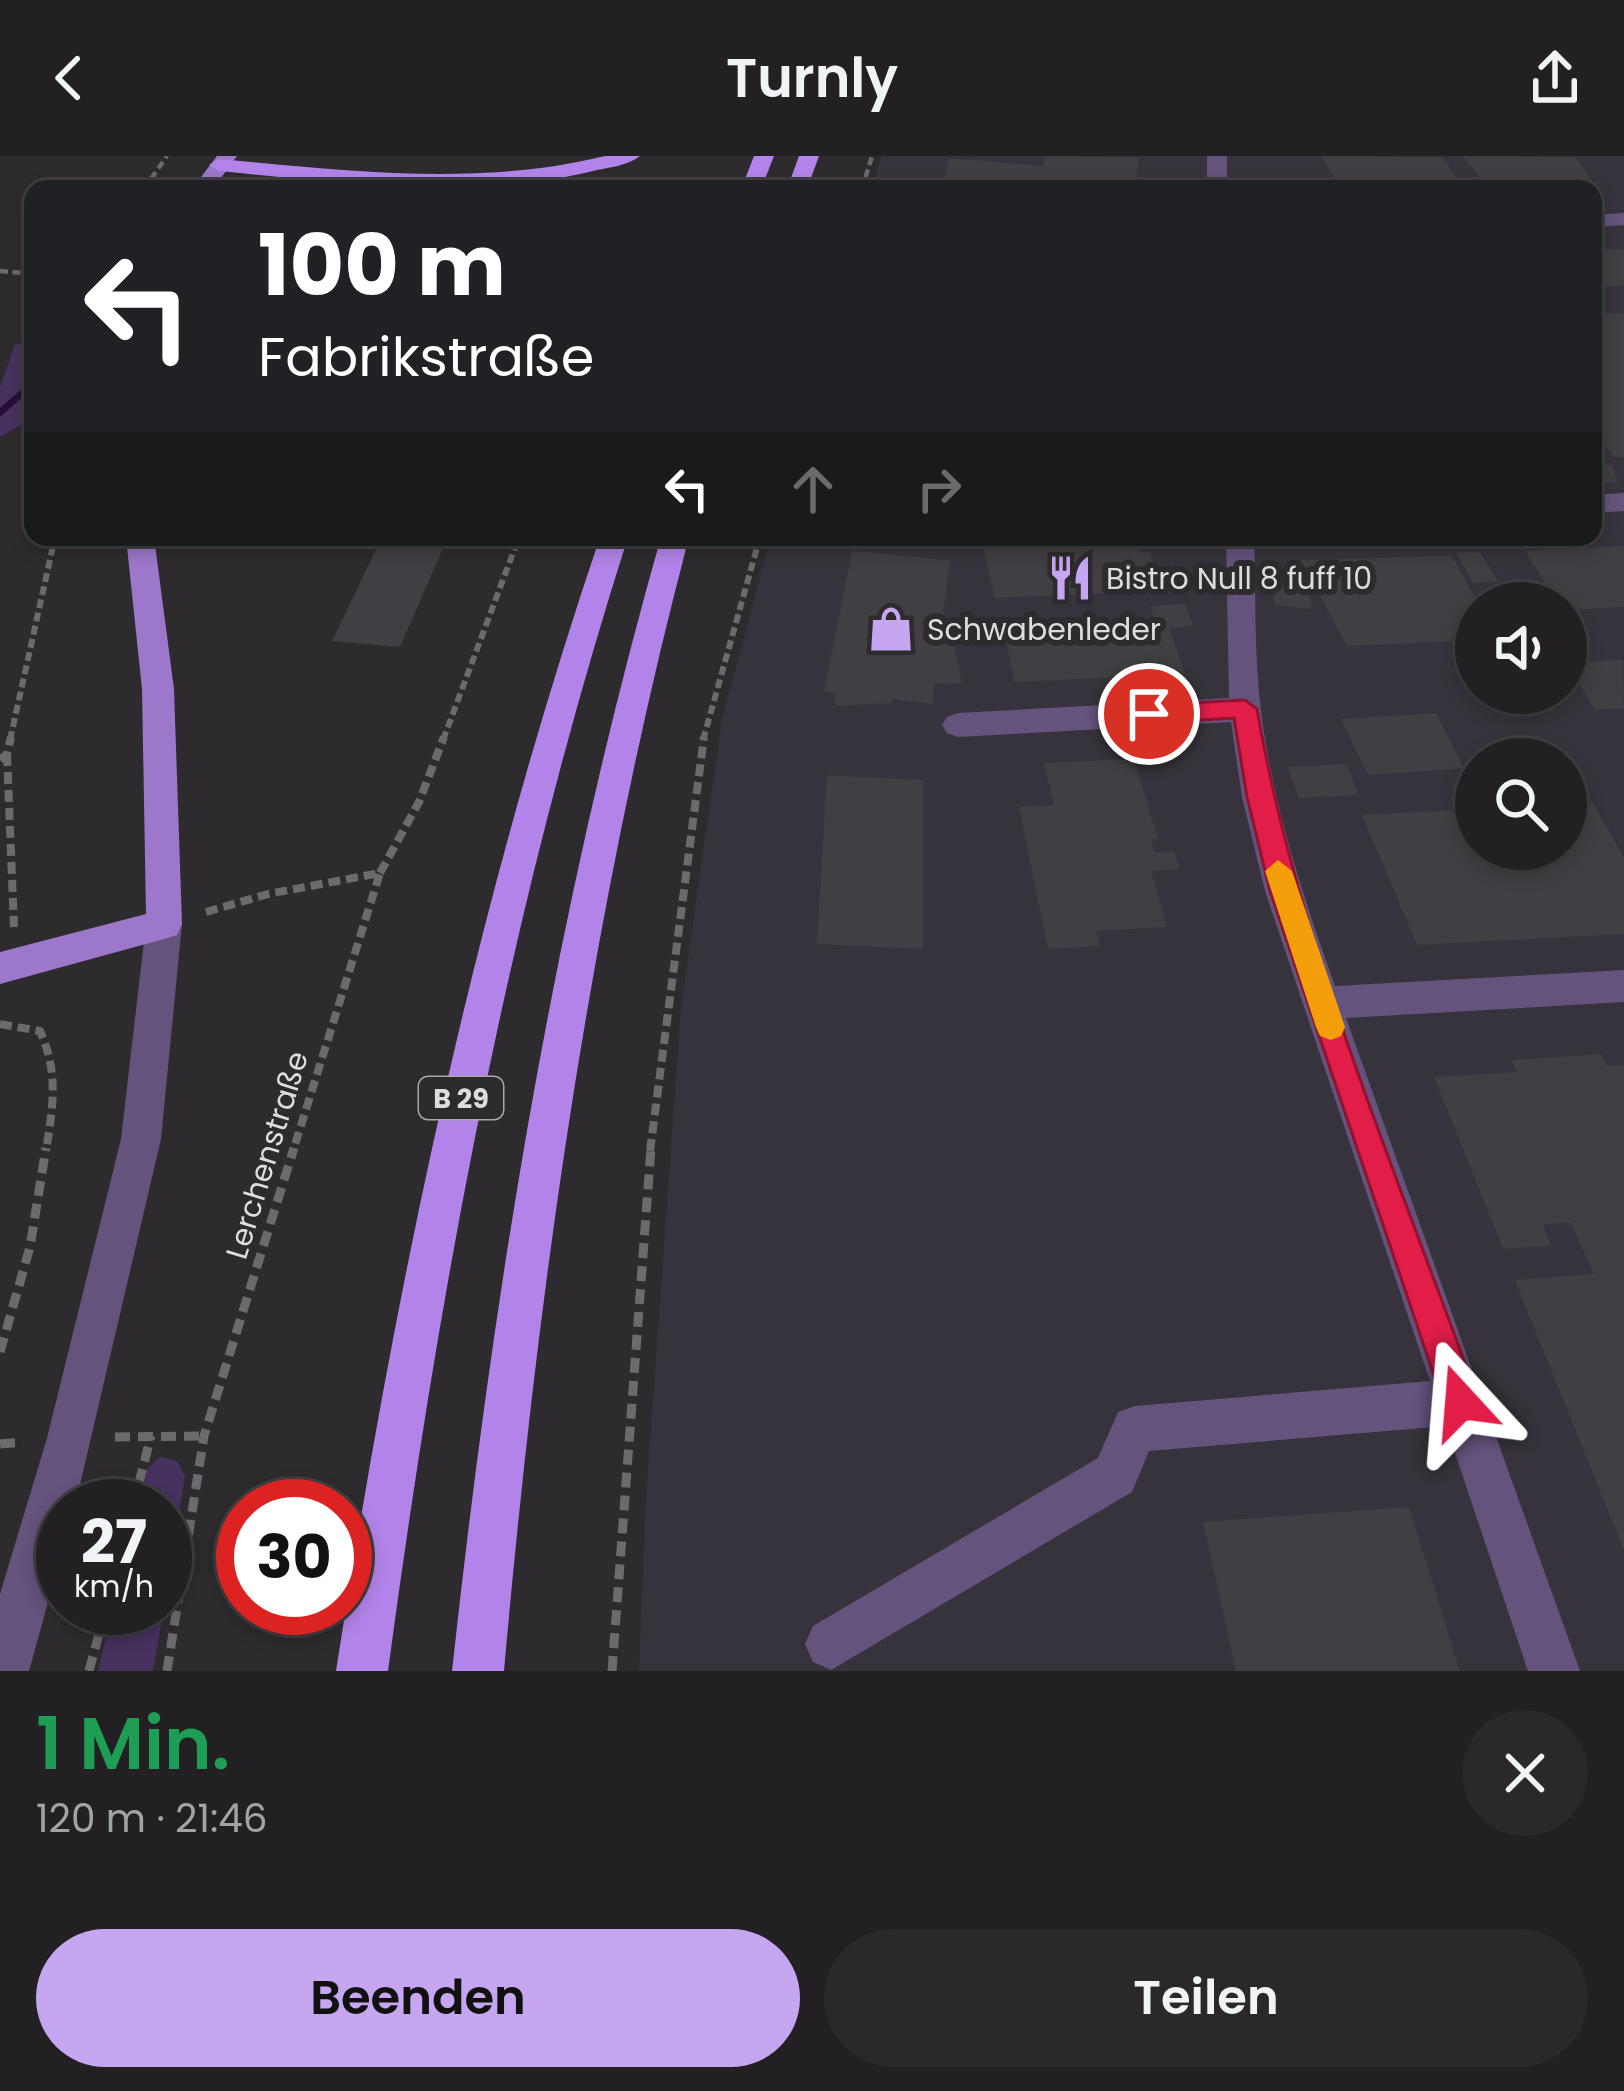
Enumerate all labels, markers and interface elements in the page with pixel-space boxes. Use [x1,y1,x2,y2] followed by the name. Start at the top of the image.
[726,40,898,116] text: Turnly
[36,45,102,111] icon: back
[1522,45,1588,111] icon: share
[258,207,506,324] text: 100 m
[60,228,216,384] icon: left
[258,319,594,395] text: Fabrikstraße
[654,456,720,522] icon: left
[780,456,846,522] icon: ahead
[906,456,972,522] icon: right
[1045,553,1095,603] restaurant icon: Bistro Null 8 fuff 10
[1106,557,1372,600] place label: Bistro Null 8 fuff 10
[1455,582,1587,870] map controls
[1455,582,1587,714] button: sound
[866,604,916,654] shop icon: Schwabenleder
[927,608,1161,651] place label: Schwabenleder
[1098,663,1200,765] pin
[1116,681,1182,747] icon: arrive
[1455,738,1587,870] button: search
[215,1046,319,1264] street label: Lerchenstraße
[419,1077,503,1119] road number: B 29
[1398,1339,1524,1465] position arrow
[216,1479,372,1635] speed limit sign: 30
[81,1500,147,1584] text: 27
[74,1565,154,1608] text: km/h
[36,1693,230,1794] text: 1 Min.
[1462,1710,1588,1836] button: close
[36,1791,268,1846] text: 120 m · 21:46
[36,1929,800,2067] button: Beenden
[824,1929,1588,2067] button: Teilen

